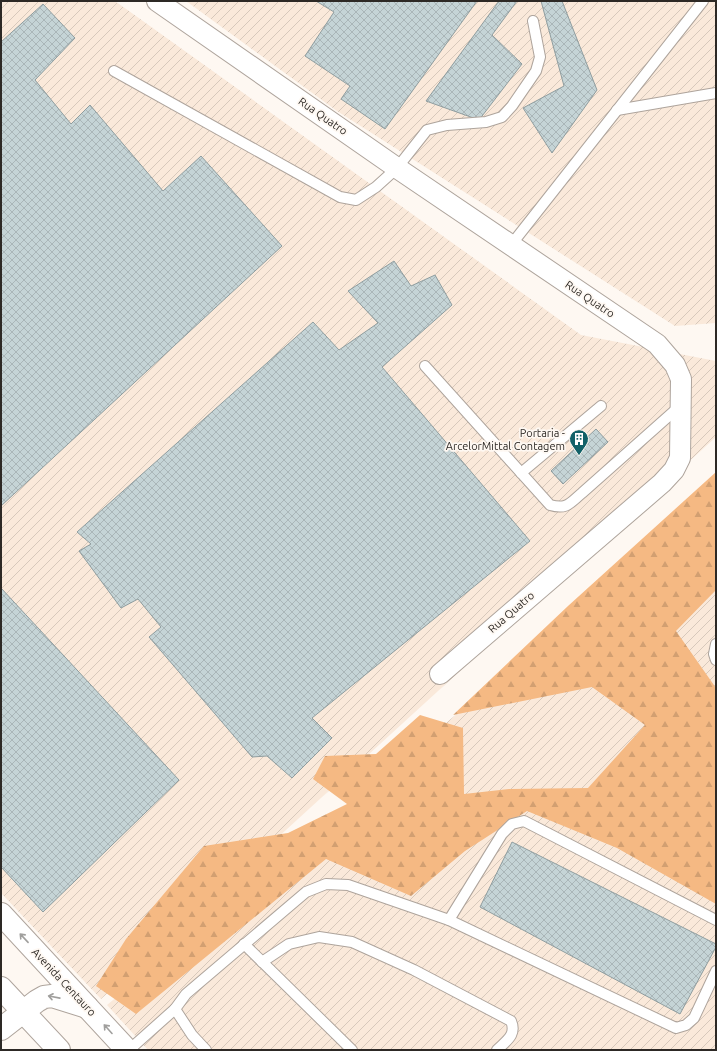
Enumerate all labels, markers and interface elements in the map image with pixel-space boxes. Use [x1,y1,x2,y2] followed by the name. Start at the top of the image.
[296,95,350,137] street label: Rua Quatro
[563,278,617,320] street label: Rua Quatro
[446,427,565,452] place label: Portaria - ArcelorMittal Contagem
[568,428,590,456] building icon: Portaria - ArcelorMittal Contagem
[486,589,536,635] street label: Rua Quatro
[19,933,29,943] one-way arrow
[30,946,98,1018] street label: Avenida Centauro
[48,993,61,1001] one-way arrow
[103,1024,112,1034] one-way arrow

